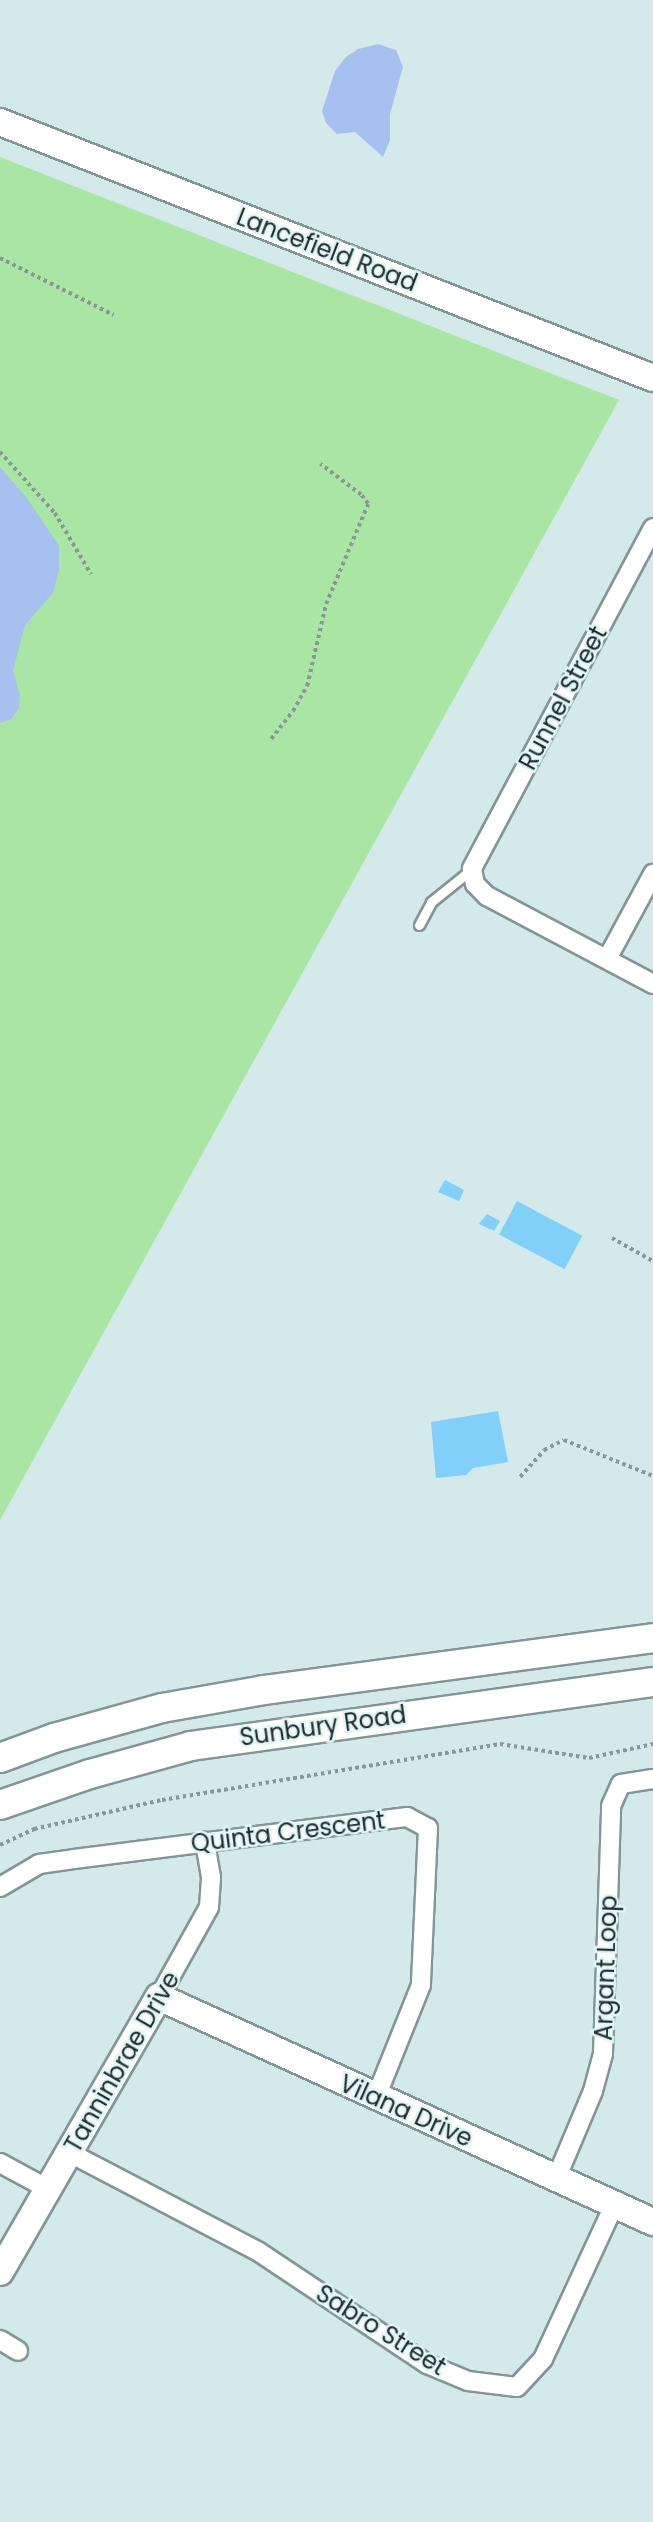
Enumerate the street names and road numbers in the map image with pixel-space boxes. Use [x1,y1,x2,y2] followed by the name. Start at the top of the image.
[233,202,421,298] street label: Lancefield Road
[513,621,613,775] street label: Runnel Street
[238,1700,408,1752] street label: Sunbury Road
[189,1806,387,1858] street label: Quinta Crescent
[589,1895,623,2041] street label: Argant Loop
[59,1966,185,2158] street label: Tanninbrae Drive
[335,2069,477,2153] street label: Vilana Drive
[311,2279,451,2381] street label: Sabro Street

